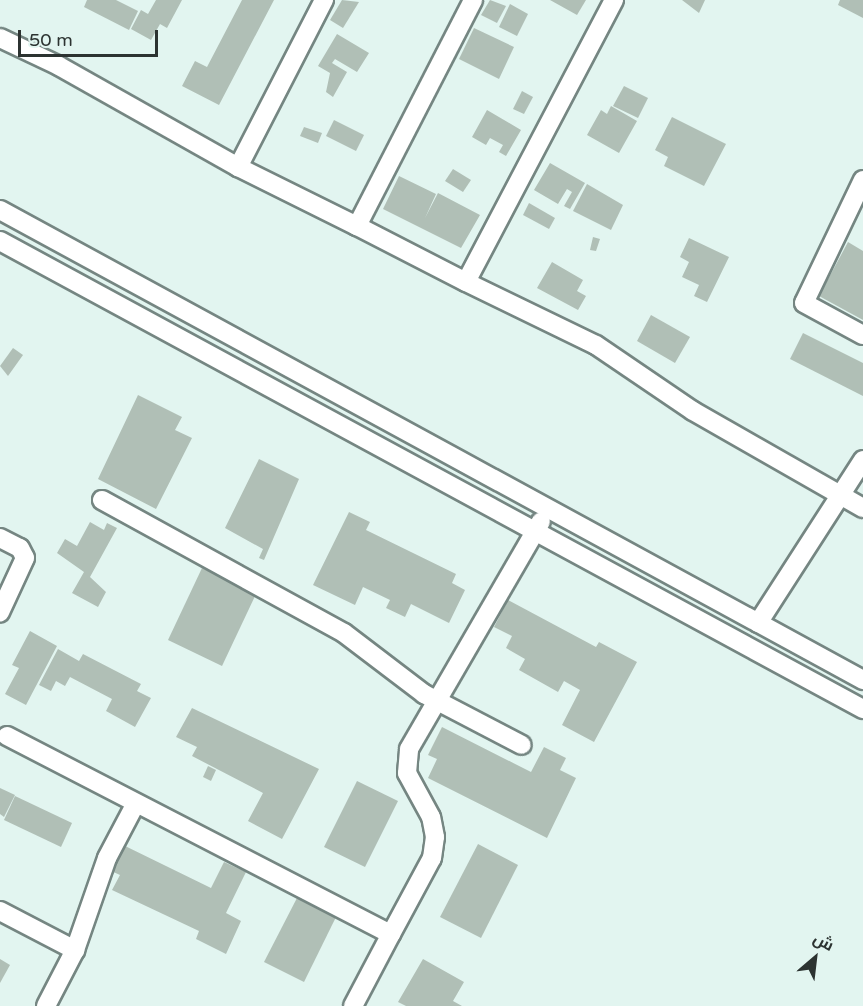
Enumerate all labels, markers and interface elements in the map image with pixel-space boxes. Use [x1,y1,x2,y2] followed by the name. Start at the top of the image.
[21,18,160,56] scale bar
[29,29,73,51] text: 50 m
[785,928,845,988] north arrow
[810,928,837,956] text: ش

